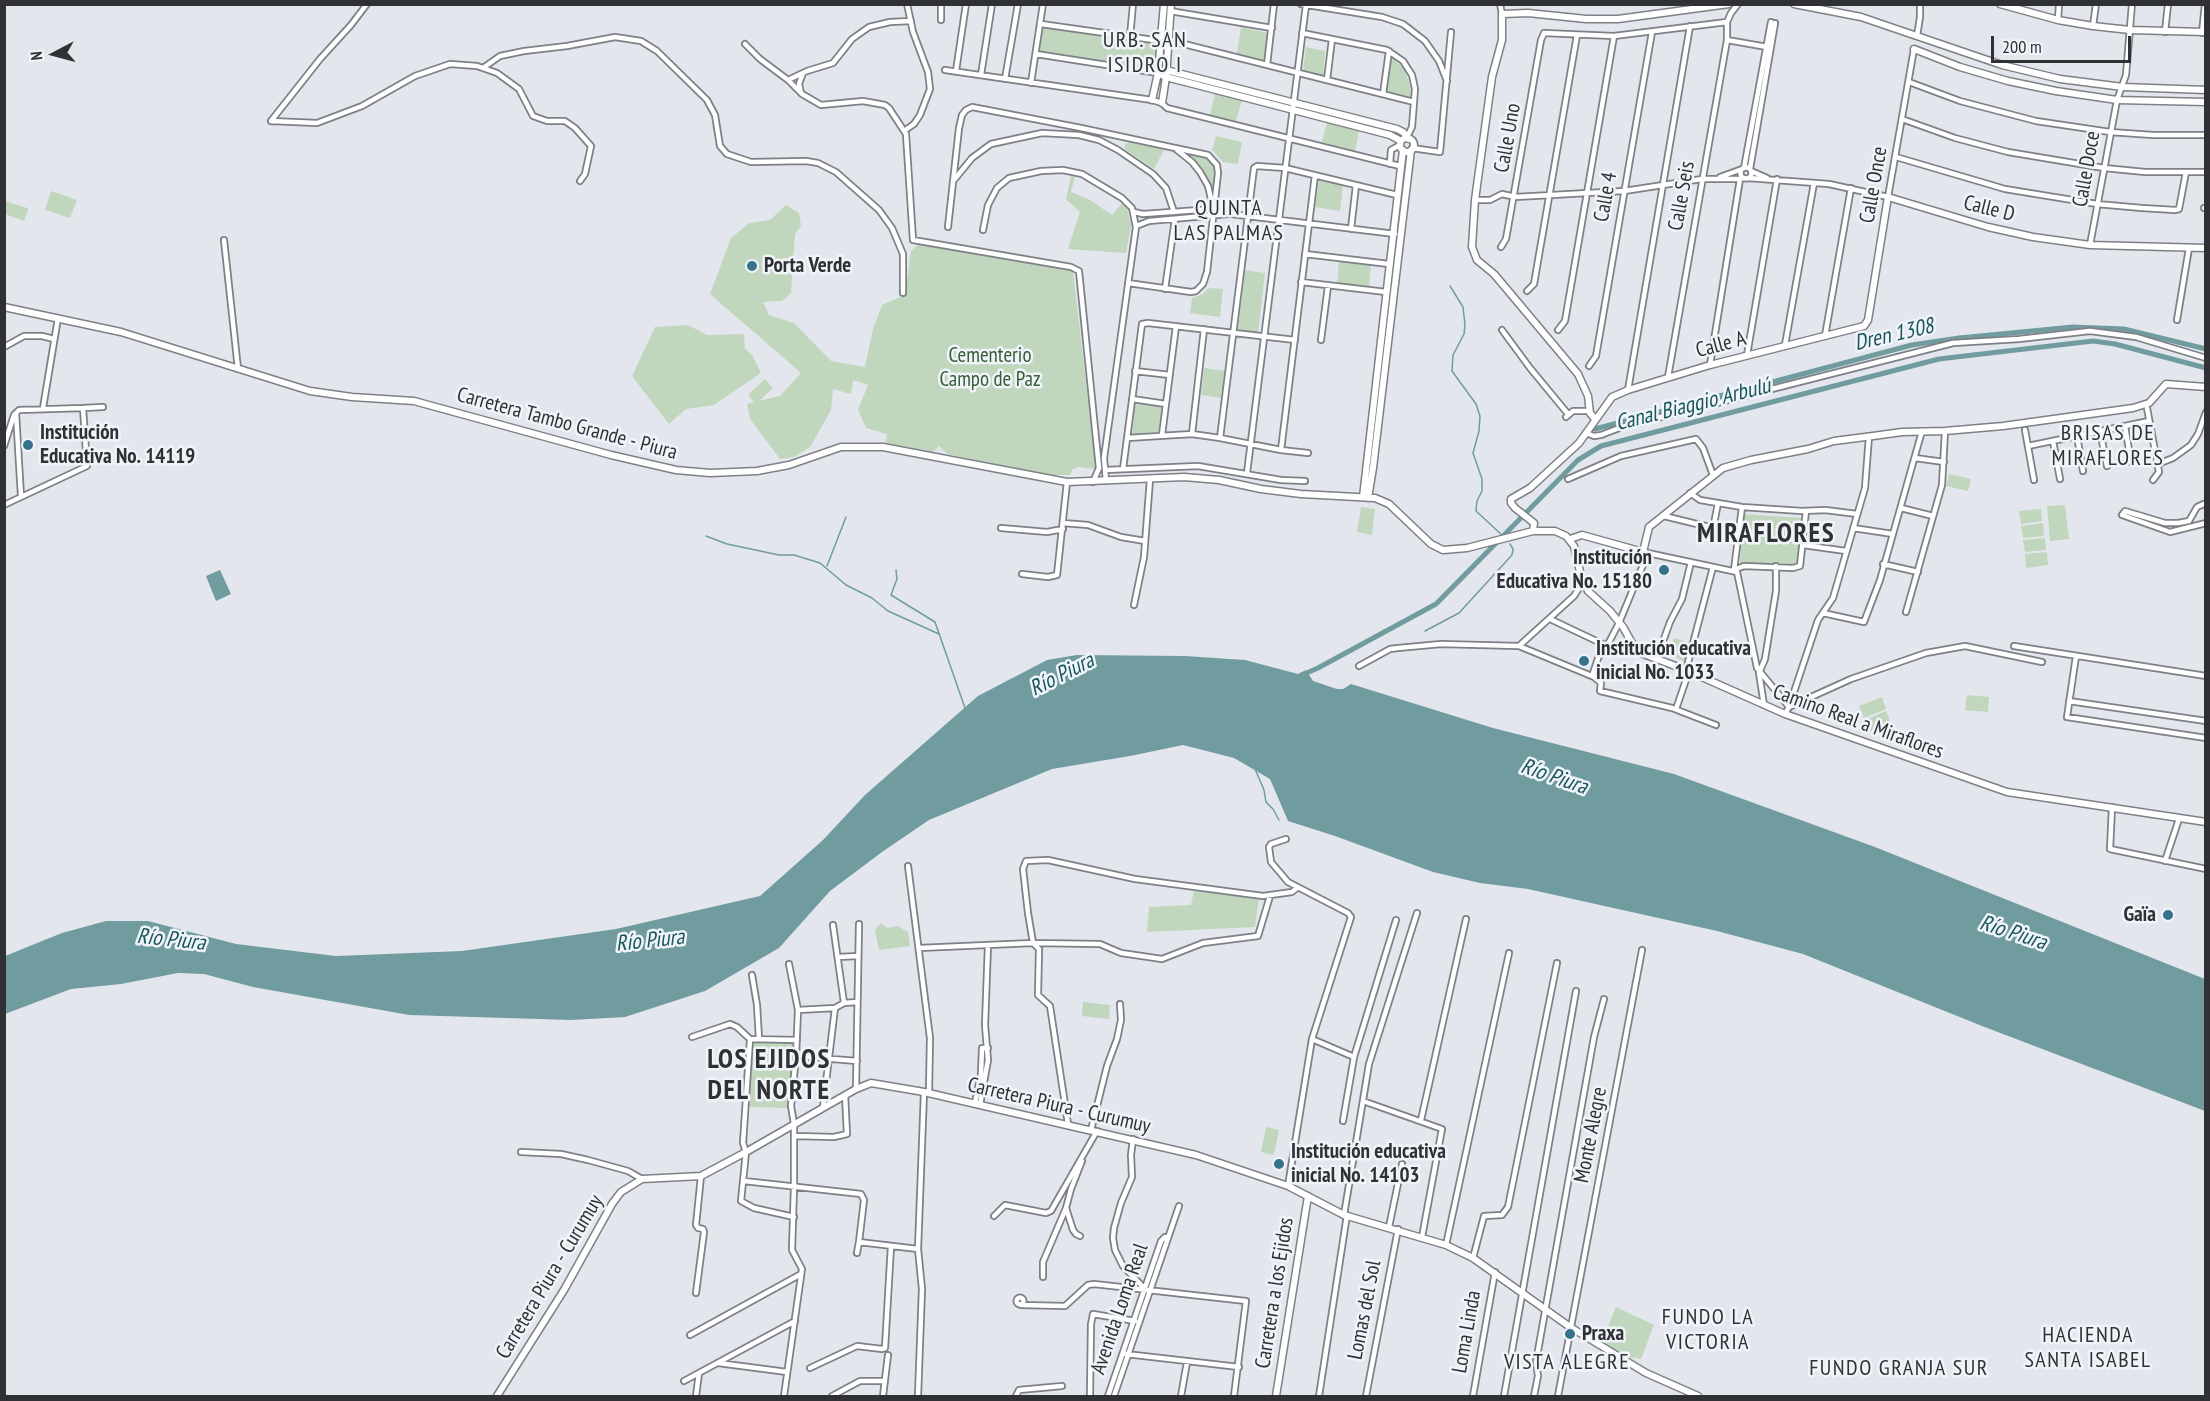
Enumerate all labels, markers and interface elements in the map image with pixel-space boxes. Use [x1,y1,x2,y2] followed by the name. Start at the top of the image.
[24,24,84,84] north arrow
[1994,24,2134,62] scale bar
[1103,28,1187,80] district label: URB. SAN ISIDRO I
[2002,35,2042,58] text: 200 m
[26,51,46,61] text: N
[1490,101,1526,175] street label: Calle Uno
[2068,129,2106,209] street label: Calle Doce
[1855,145,1893,225] street label: Calle Once
[1664,159,1700,233] street label: Calle Seis
[1589,170,1623,224] street label: Calle 4
[1961,191,2017,227] street label: Calle D
[1174,196,1284,248] district label: QUINTA LAS PALMAS
[764,253,851,279] place label: Porta Verde
[745,259,759,273] marker: Porta Verde
[1852,313,1936,357] water label: Dren 1308
[1693,326,1749,364] street label: Calle A
[939,343,1041,393] park label: Cementerio Campo de Paz
[1613,373,1773,437] water label: Canal Biaggio Arbulú
[454,382,680,466] street label: Carretera Tambo Grande - Piura
[40,420,195,470] place label: Institución Educativa No. 14119
[2051,421,2165,472] district label: BRISAS DE MIRAFLORES
[21,438,35,452] marker: Institución Educativa No. 14119
[1697,518,1835,550] district label: MIRAFLORES
[1497,545,1652,595] place label: Institución Educativa No. 15180
[1657,563,1671,577] marker: Institución Educativa No. 15180
[1596,636,1751,686] place label: Institución educativa inicial No. 1033
[1025,648,1099,702] water label: Río Piura
[1577,654,1591,668] marker: Institución educativa inicial No. 1033
[1769,679,1947,765] street label: Camino Real a Miraflores
[1517,753,1591,801] water label: Río Piura
[2123,902,2156,928] place label: Gaïa
[2161,908,2175,922] marker: Gaïa
[1976,910,2050,956] water label: Río Piura
[136,923,206,957] water label: Río Piura
[615,924,685,958] water label: Río Piura
[707,1044,831,1107] district label: LOS EJIDOS DEL NORTE
[965,1073,1153,1139] street label: Carretera Piura - Curumuy
[1569,1085,1613,1185] street label: Monte Alegre
[1291,1139,1446,1189] place label: Institución educativa inicial No. 14103
[1272,1157,1286,1171] marker: Institución educativa inicial No. 14103
[491,1190,609,1364] street label: Carretera Piura - Curumuy
[1251,1216,1299,1370] street label: Carretera a los Ejidos
[1086,1240,1154,1378] street label: Avenida Loma Real
[1343,1258,1387,1362] street label: Lomas del Sol
[1447,1289,1487,1375] street label: Loma Linda
[1662,1305,1754,1356] district label: FUNDO LA VICTORIA
[1582,1321,1624,1347] place label: Praxa
[2024,1323,2152,1374] district label: HACIENDA SANTA ISABEL
[1563,1327,1577,1341] marker: Praxa
[1504,1350,1630,1376] district label: VISTA ALEGRE
[1809,1356,1989,1382] district label: FUNDO GRANJA SUR

